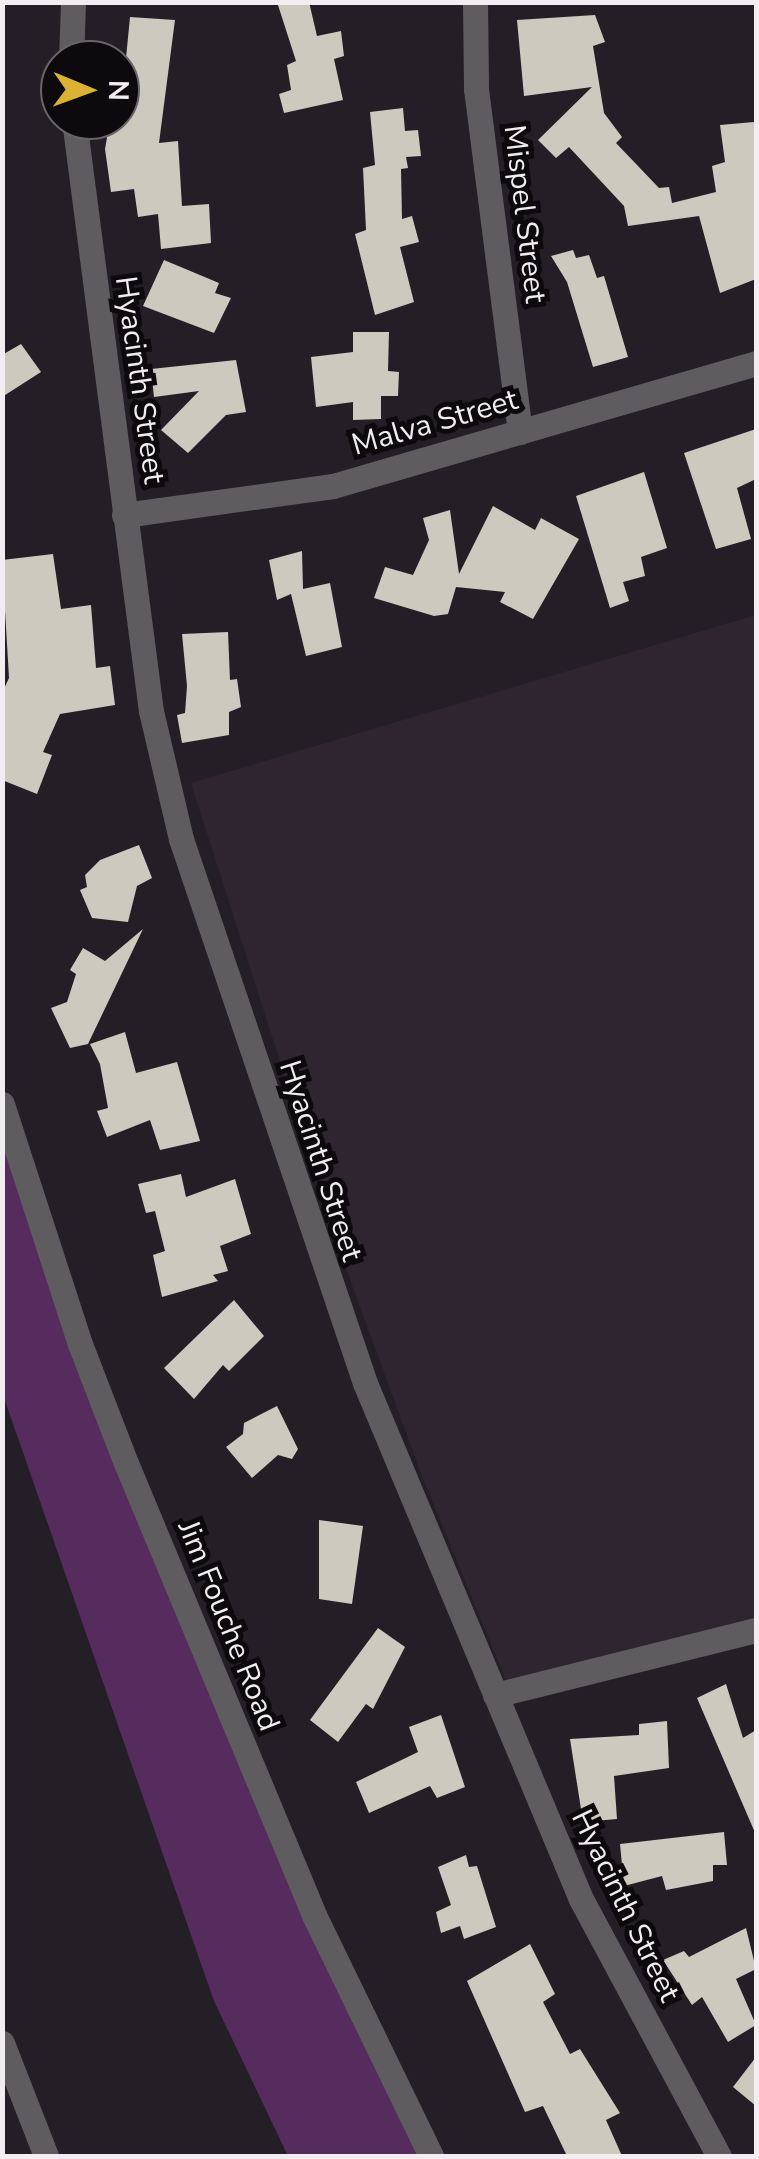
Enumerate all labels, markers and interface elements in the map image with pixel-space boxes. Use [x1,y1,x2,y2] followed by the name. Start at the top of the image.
[40,40,140,140] north arrow
[99,80,137,101] text: N
[495,123,553,305] street label: Mispel Street
[107,274,171,486] street label: Hyacinth Street
[348,382,522,464] street label: Malva Street
[271,1056,369,1266] street label: Hyacinth Street
[169,1515,287,1737] street label: Jim Fouche Road
[563,1804,687,2008] street label: Hyacinth Street

